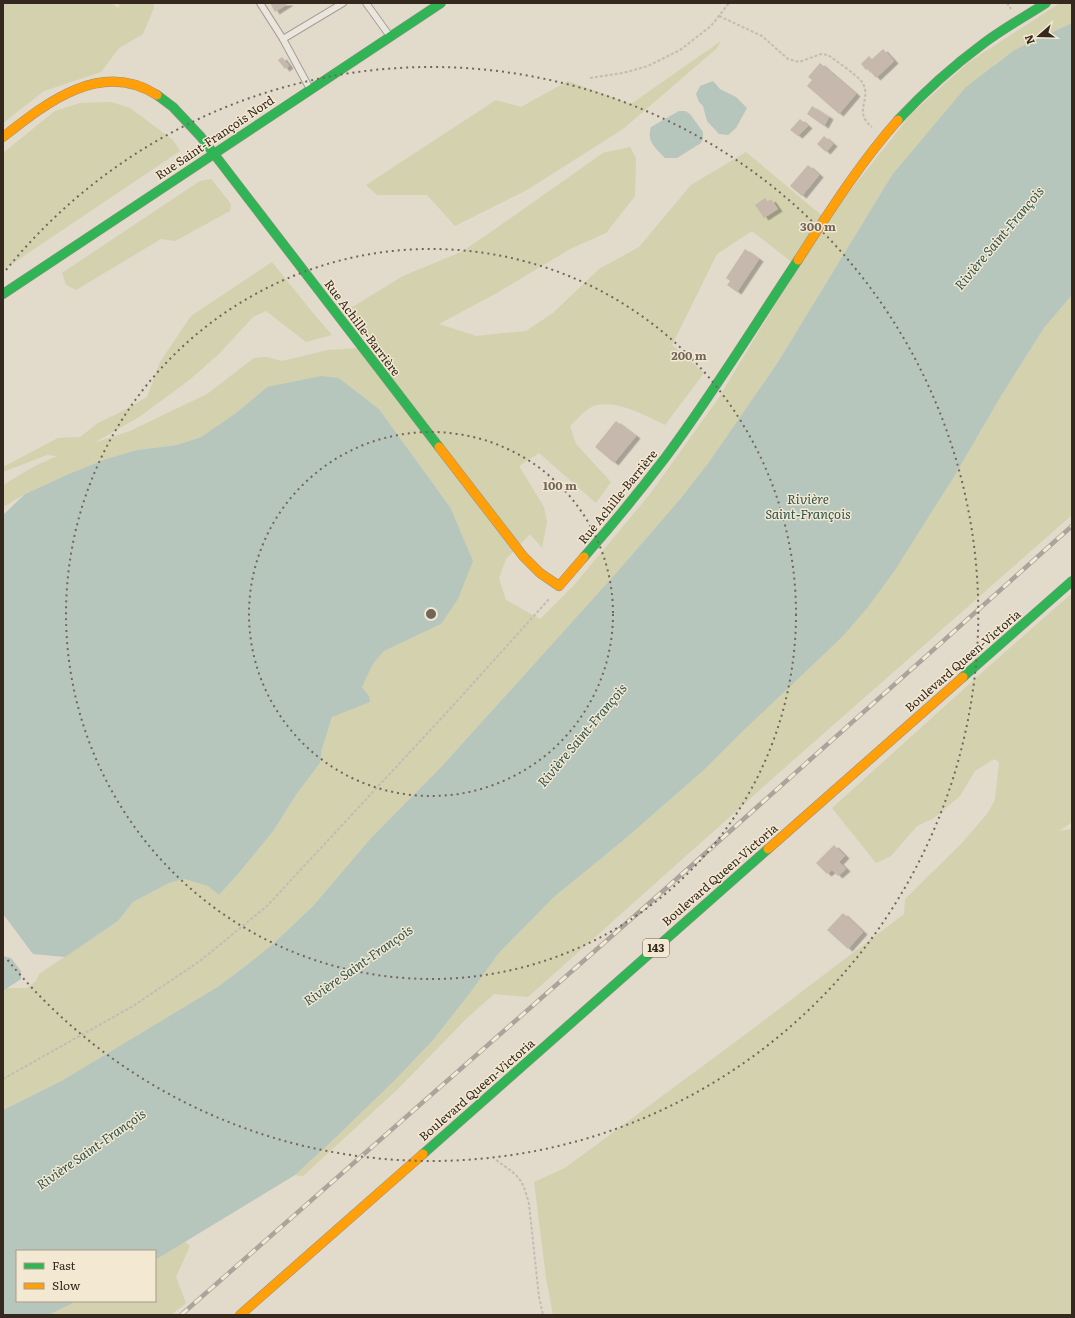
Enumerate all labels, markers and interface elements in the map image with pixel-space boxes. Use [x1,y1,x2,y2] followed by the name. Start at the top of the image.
[1019,16,1059,56] north arrow
[1020,33,1038,47] text: N
[152,90,278,184] street label: Rue Saint-François Nord
[950,182,1048,294] water label: Rivière Saint-François
[800,217,836,235] text: 300 m
[320,275,405,379] street label: Rue Achille-Barrière
[671,346,707,364] text: 200 m
[573,445,661,547] street label: Rue Achille-Barrière
[543,476,577,494] text: 100 m
[765,489,851,523] water label: Rivière Saint-François
[901,604,1025,716] street label: Boulevard Queen-Victoria
[424,607,438,621] centre of rings
[533,679,631,791] water label: Rivière Saint-François
[658,818,782,930] street label: Boulevard Queen-Victoria
[299,919,417,1010] water label: Rivière Saint-François
[643,939,669,957] road number: 143
[415,1033,539,1145] street label: Boulevard Queen-Victoria
[32,1103,150,1194] water label: Rivière Saint-François
[16,1250,156,1302] legend
[52,1256,76,1274] text: Fast
[52,1276,81,1294] text: Slow

